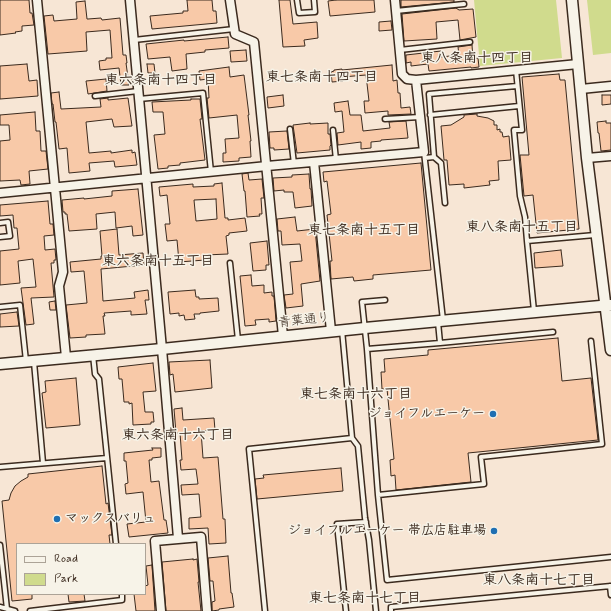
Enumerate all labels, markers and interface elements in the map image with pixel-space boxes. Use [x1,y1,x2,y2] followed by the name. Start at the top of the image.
[421,51,533,67] district label: 東八条南十四丁目
[266,70,378,86] district label: 東七条南十四丁目
[105,73,217,89] district label: 東六条南十四丁目
[466,220,578,236] district label: 東八条南十五丁目
[308,223,420,239] district label: 東七条南十五丁目
[102,254,214,270] district label: 東六条南十五丁目
[277,311,331,331] street label: 青葉通り
[300,387,412,403] district label: 東七条南十六丁目
[368,406,485,422] place label: ジョイフルエーケー
[488,409,498,419] marker: ジョイフルエーケー
[122,428,234,444] district label: 東六条南十六丁目
[65,511,156,527] place label: マックスバリュ
[52,514,62,524] marker: マックスバリュ
[288,523,486,539] place label: ジョイフルエーケー 帯広店駐車場
[489,526,499,536] marker: ジョイフルエーケー 帯広店駐車場
[16,543,146,595] legend
[54,551,78,567] text: Road
[54,571,78,587] text: Park
[483,573,595,589] district label: 東八条南十七丁目
[309,591,421,607] district label: 東七条南十七丁目

